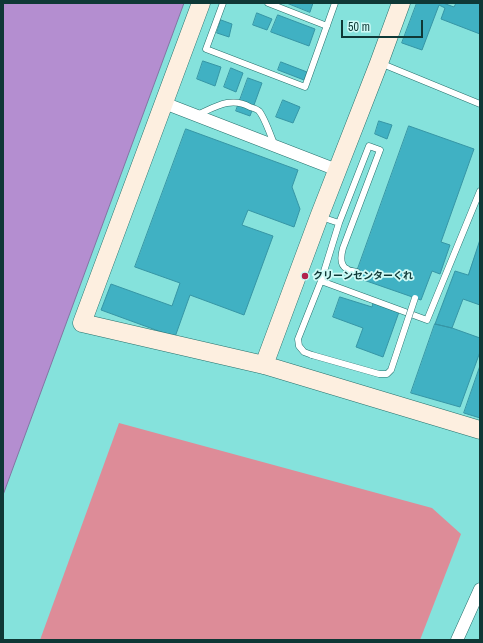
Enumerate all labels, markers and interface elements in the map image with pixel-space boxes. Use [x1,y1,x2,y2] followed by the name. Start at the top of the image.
[343,12,425,38] scale bar
[348,19,370,35] text: 50 m
[313,270,413,282] place label: クリーンセンターくれ
[300,271,310,281] marker: クリーンセンターくれ

